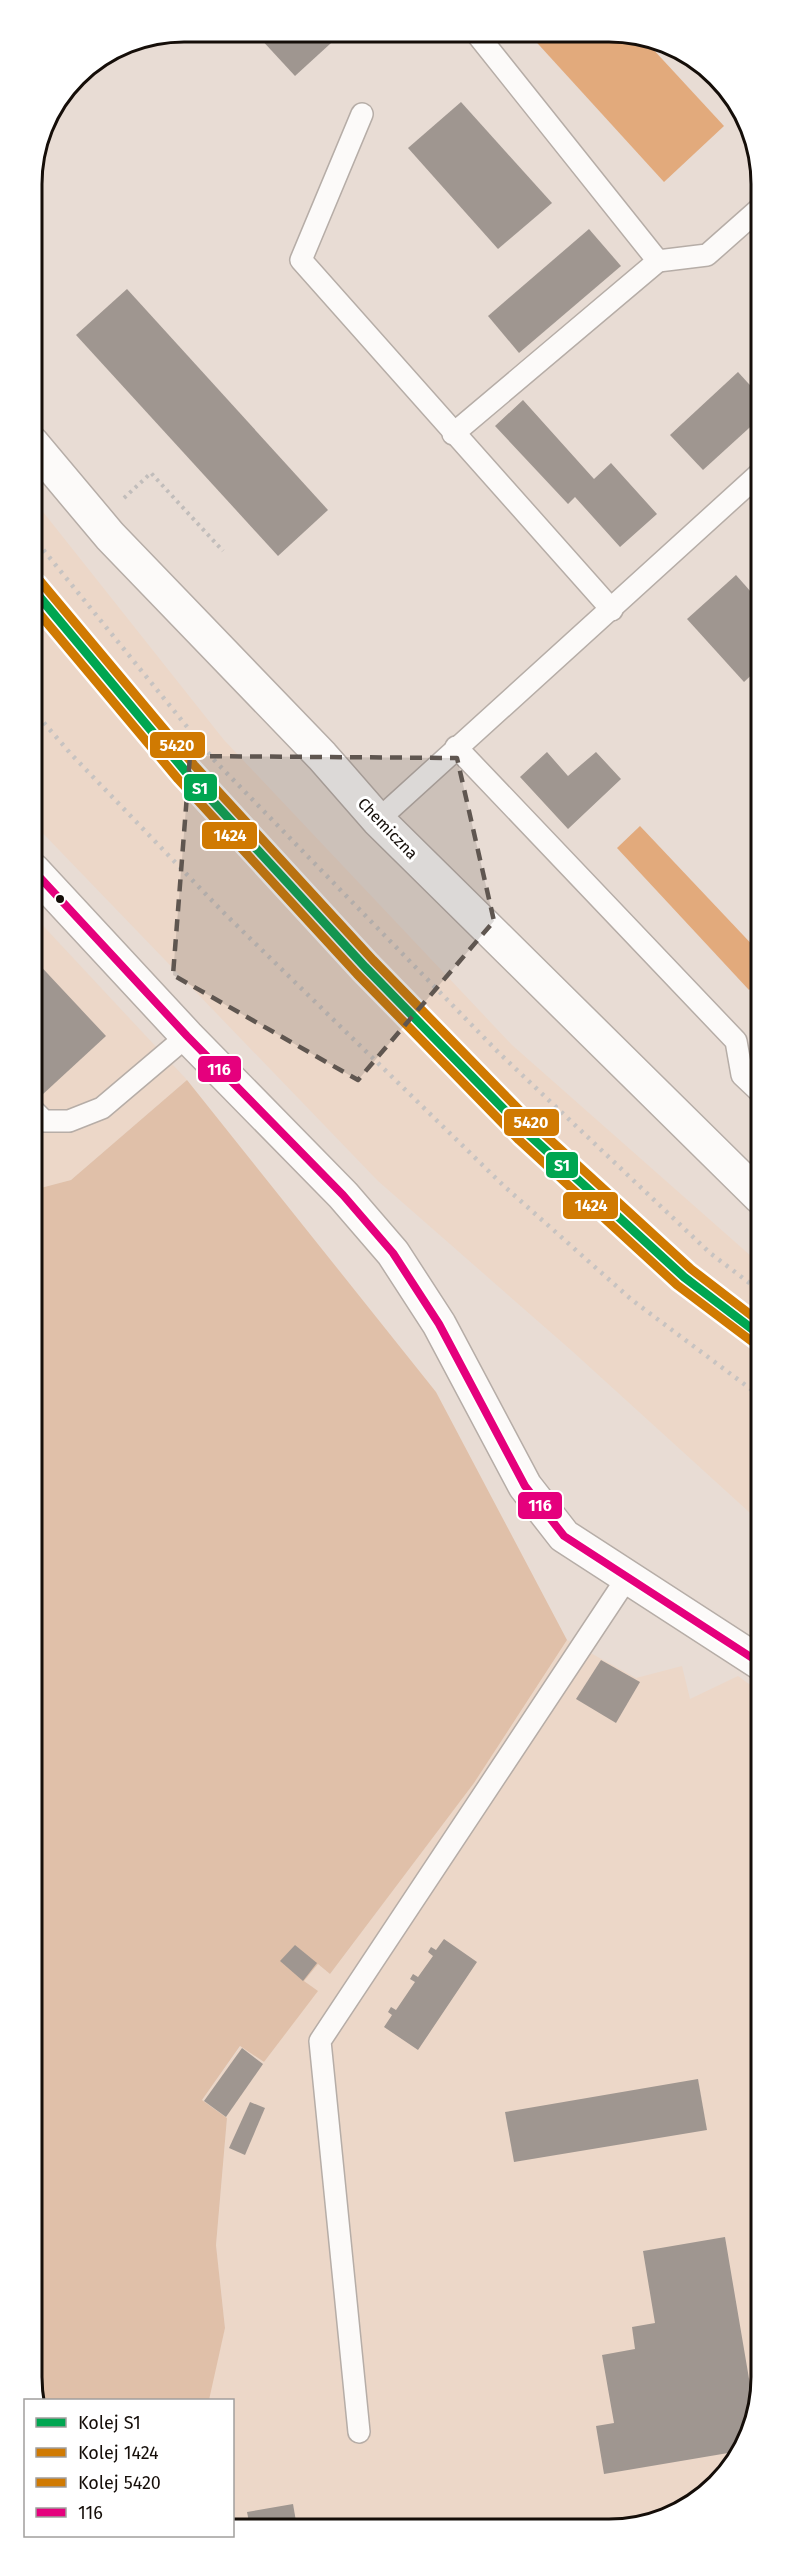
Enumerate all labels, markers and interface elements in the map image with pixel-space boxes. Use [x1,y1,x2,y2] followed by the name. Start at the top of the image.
[149,731,206,759] line badge: 5420
[160,736,194,755] text: 5420
[183,773,218,802] line badge: S1
[192,779,208,798] text: S1
[354,794,422,863] street label: Chemiczna
[201,821,258,850] line badge: 1424
[214,826,247,845] text: 1424
[54,893,66,905] unlabelled marker
[197,1055,242,1083] line badge: 116
[207,1060,231,1079] text: 116
[503,1108,560,1137] line badge: 5420
[514,1113,548,1132] text: 5420
[545,1151,579,1179] line badge: S1
[554,1156,570,1175] text: S1
[562,1191,619,1220] line badge: 1424
[575,1196,608,1215] text: 1424
[517,1491,563,1520] line badge: 116
[528,1496,552,1515] text: 116
[24,2399,234,2537] legend
[78,2412,141,2434] text: Kolej S1
[78,2442,159,2464] text: Kolej 1424
[78,2472,161,2494] text: Kolej 5420
[78,2502,103,2524] text: 116

